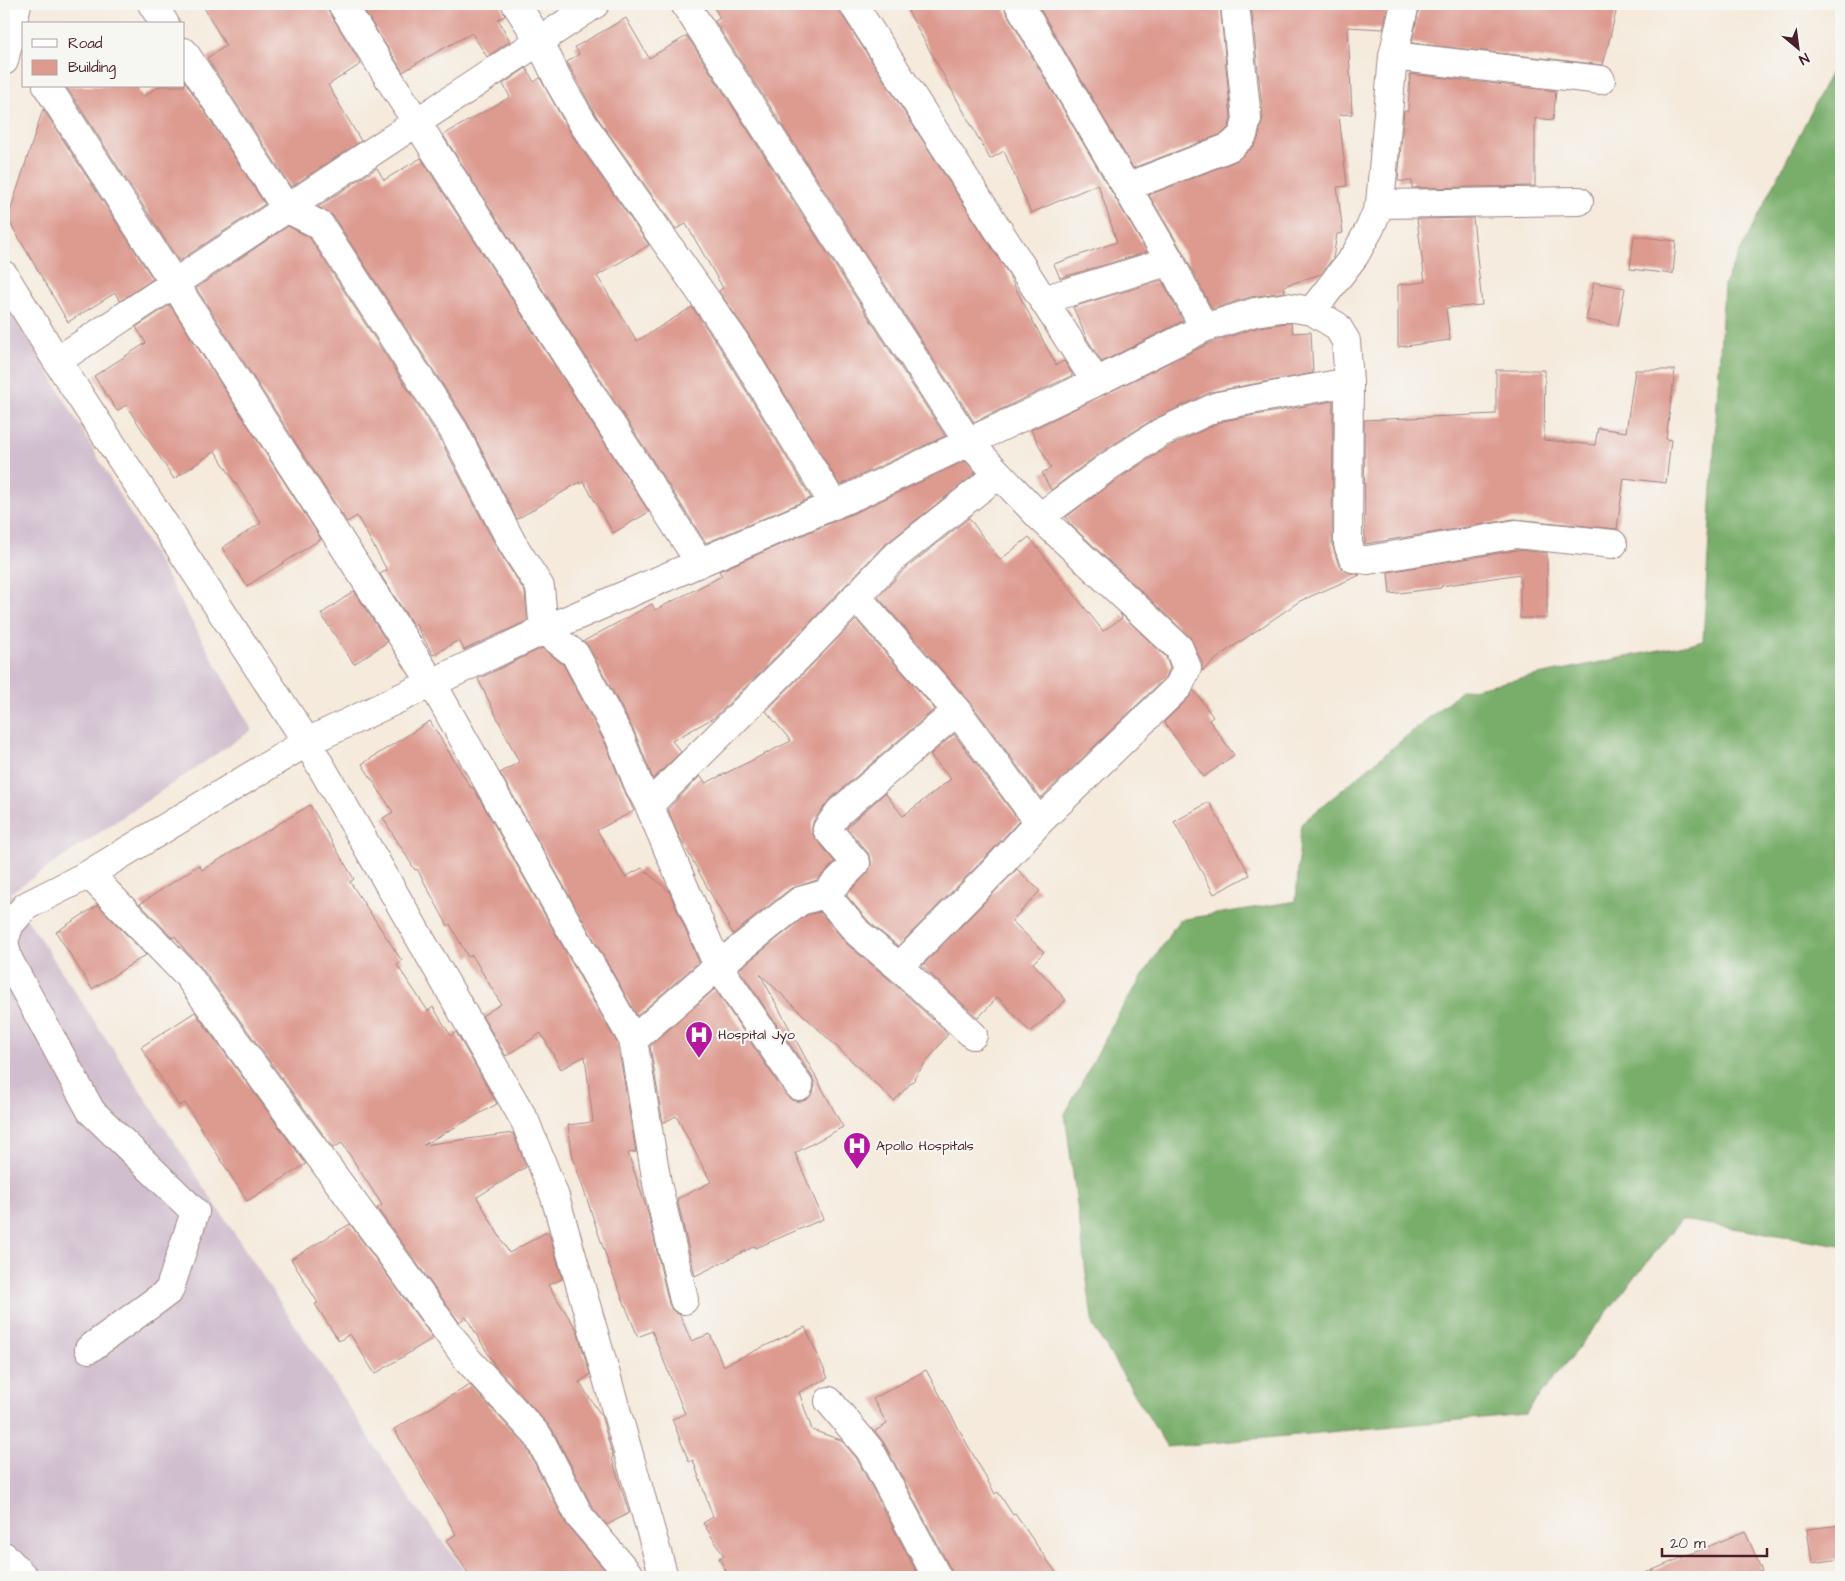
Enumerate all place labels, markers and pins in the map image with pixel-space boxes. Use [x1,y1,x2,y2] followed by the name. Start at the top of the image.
[684,1020,714,1059] hospital icon: Hospital Jyo
[718,1025,795,1045] place label: Hospital Jyo
[842,1131,872,1170] hospital icon: Apollo Hospitals
[876,1136,974,1156] place label: Apollo Hospitals

